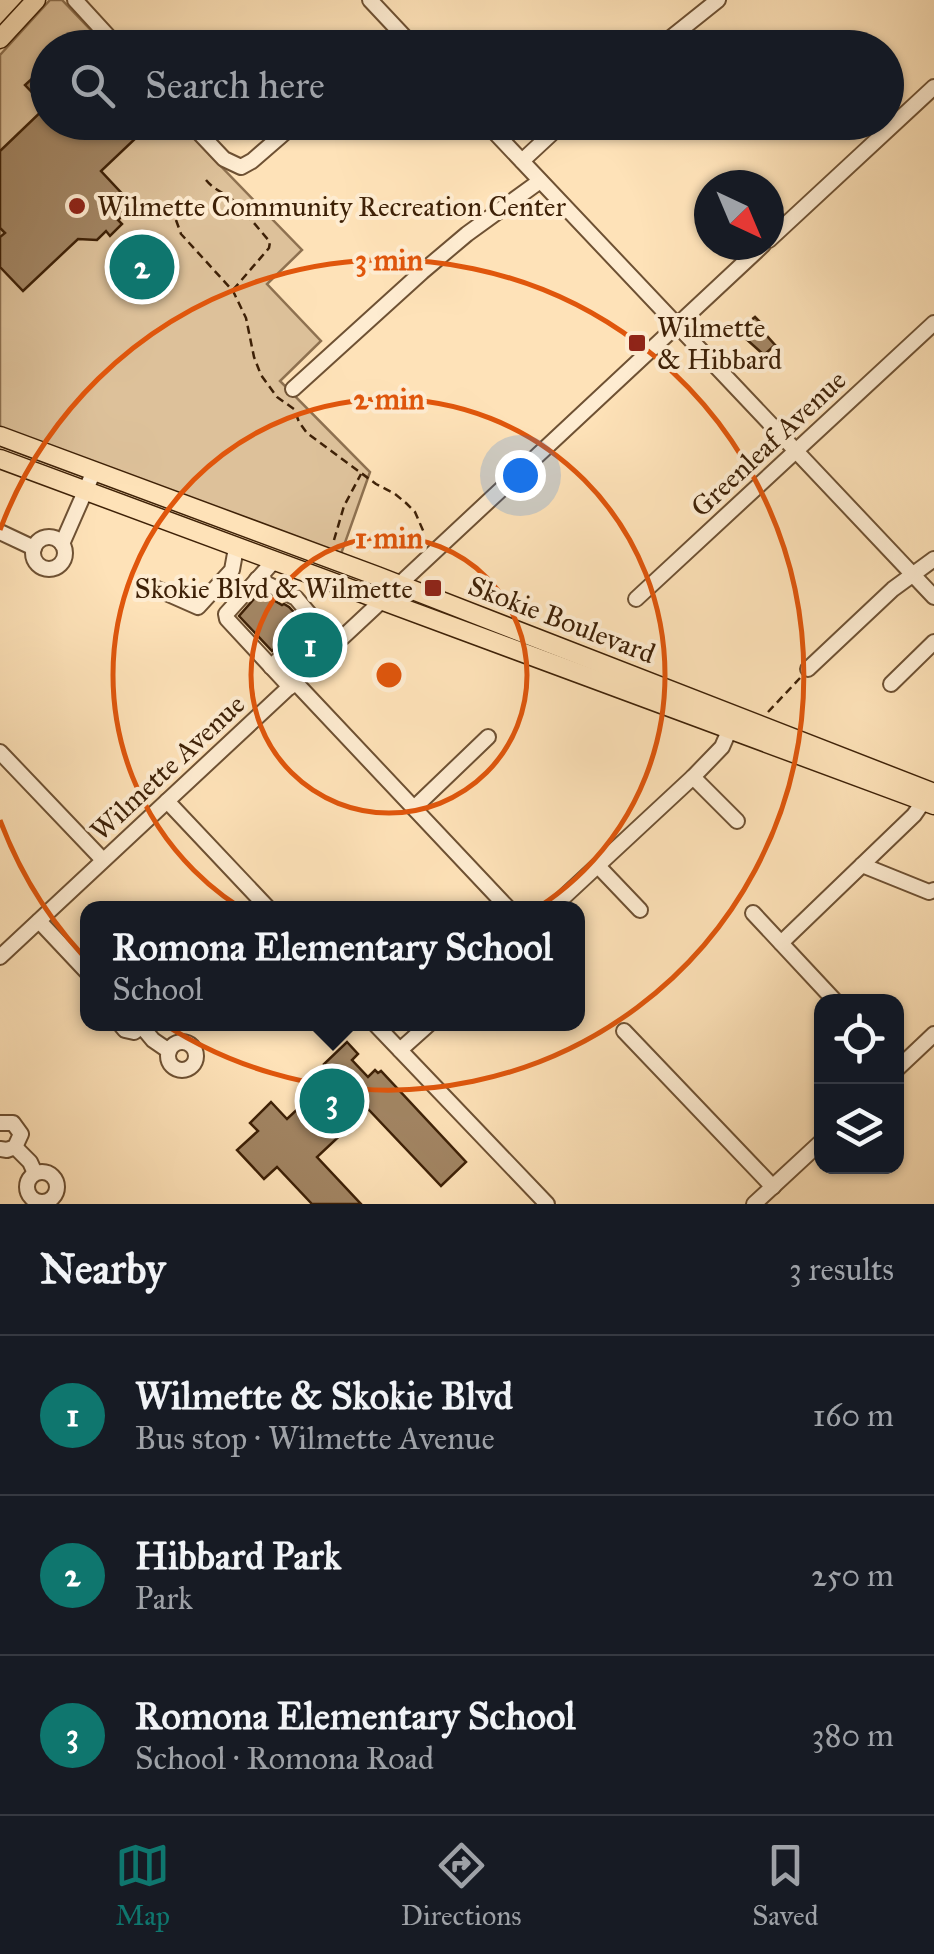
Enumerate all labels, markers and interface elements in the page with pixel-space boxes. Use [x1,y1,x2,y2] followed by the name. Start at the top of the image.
[30,30,904,140] search box
[65,58,120,113] icon: search
[145,62,325,108] text: Search here
[694,170,784,260] north arrow
[97,189,566,224] place label: Wilmette Community Recreation Center
[66,195,88,217] marker: Wilmette Community Recreation Center
[110,230,174,304] pin: 2
[355,242,424,278] text: 3 min
[657,310,782,377] place label: Wilmette & Hibbard
[626,332,648,354] marker: Wilmette & Hibbard
[683,362,853,524] street label: Greenleaf Avenue
[354,381,425,417] text: 2 min
[495,450,546,501] your location
[355,520,424,556] text: 1 min
[463,568,660,671] street label: Skokie Boulevard
[135,571,413,606] place label: Skokie Blvd & Wilmette
[422,577,444,599] marker: Skokie Blvd & Wilmette
[278,608,342,682] pin: 1
[371,657,407,693] centre of rings
[83,687,252,848] street label: Wilmette Avenue
[80,901,585,1031] popup
[112,924,553,970] text: Romona Elementary School
[112,970,203,1009] text: School
[814,994,904,1174] map controls
[814,994,904,1084] button: locate
[300,1064,364,1138] pin: 3
[814,1084,904,1174] button: layers
[40,1243,165,1295] text: Nearby
[789,1250,894,1289] text: 3 results
[135,1373,513,1419] text: Wilmette & Skokie Blvd
[66,1396,79,1435] text: 1
[813,1396,894,1435] text: 160 m
[135,1419,495,1458] text: Bus stop · Wilmette Avenue
[135,1533,341,1579] text: Hibbard Park
[65,1556,80,1595] text: 2
[811,1556,894,1595] text: 250 m
[135,1579,193,1618] text: Park
[135,1693,576,1739] text: Romona Elementary School
[66,1716,79,1755] text: 3
[812,1716,894,1755] text: 380 m
[135,1739,434,1778] text: School · Romona Road
[115,1838,170,1933] tab: Map
[401,1838,522,1933] tab: Directions
[752,1838,819,1933] tab: Saved

